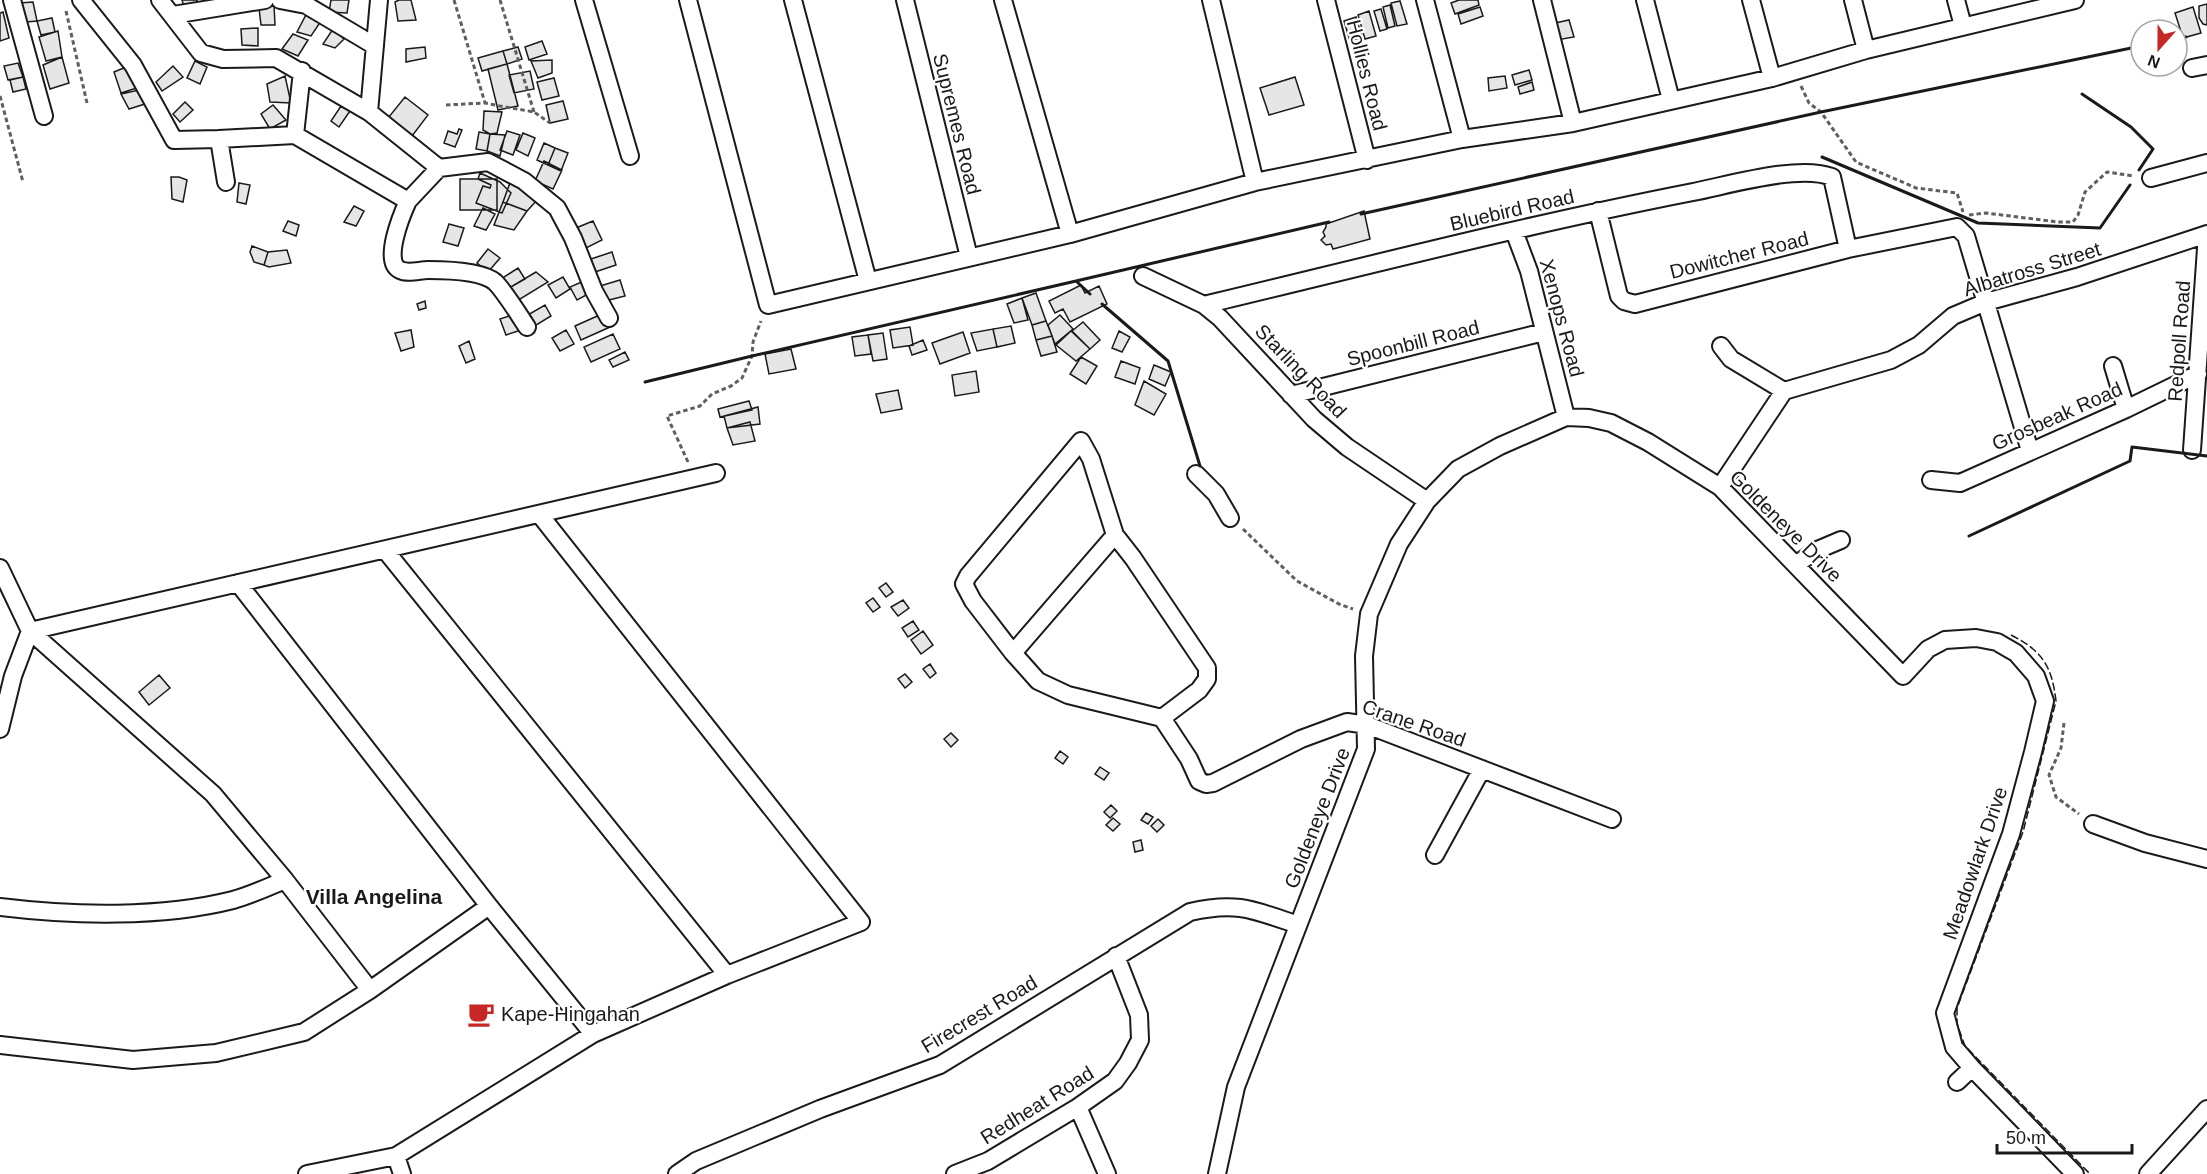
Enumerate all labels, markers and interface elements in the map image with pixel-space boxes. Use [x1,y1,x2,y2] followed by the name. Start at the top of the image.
[1343,17,1391,133] street label: Hollies Road
[2129,18,2189,78] north arrow
[929,51,985,197] street label: Supremes Road
[2145,52,2162,72] text: N
[1448,185,1576,235] street label: Bluebird Road
[1667,227,1811,283] street label: Dowitcher Road
[1961,238,2104,300] street label: Albatross Street
[1536,257,1588,379] street label: Xenops Road
[2164,280,2194,402] street label: Redpoll Road
[1345,316,1481,370] street label: Spoonbill Road
[1251,320,1351,422] street label: Starling Road
[1989,377,2125,455] street label: Grosbeak Road
[1726,466,1846,586] street label: Goldeneye Drive
[1359,695,1469,751] street label: Crane Road
[1280,745,1354,891] street label: Goldeneye Drive
[1939,784,2011,942] street label: Meadowlark Drive
[306,885,443,908] district label: Villa Angelina
[917,971,1041,1057] street label: Firecrest Road
[466,999,496,1029] cafe icon: Kape-Hingahan
[501,1003,640,1025] place label: Kape-Hingahan
[976,1061,1098,1149] street label: Redheat Road
[1997,1117,2132,1155] scale bar
[2006,1128,2046,1148] text: 50 m

